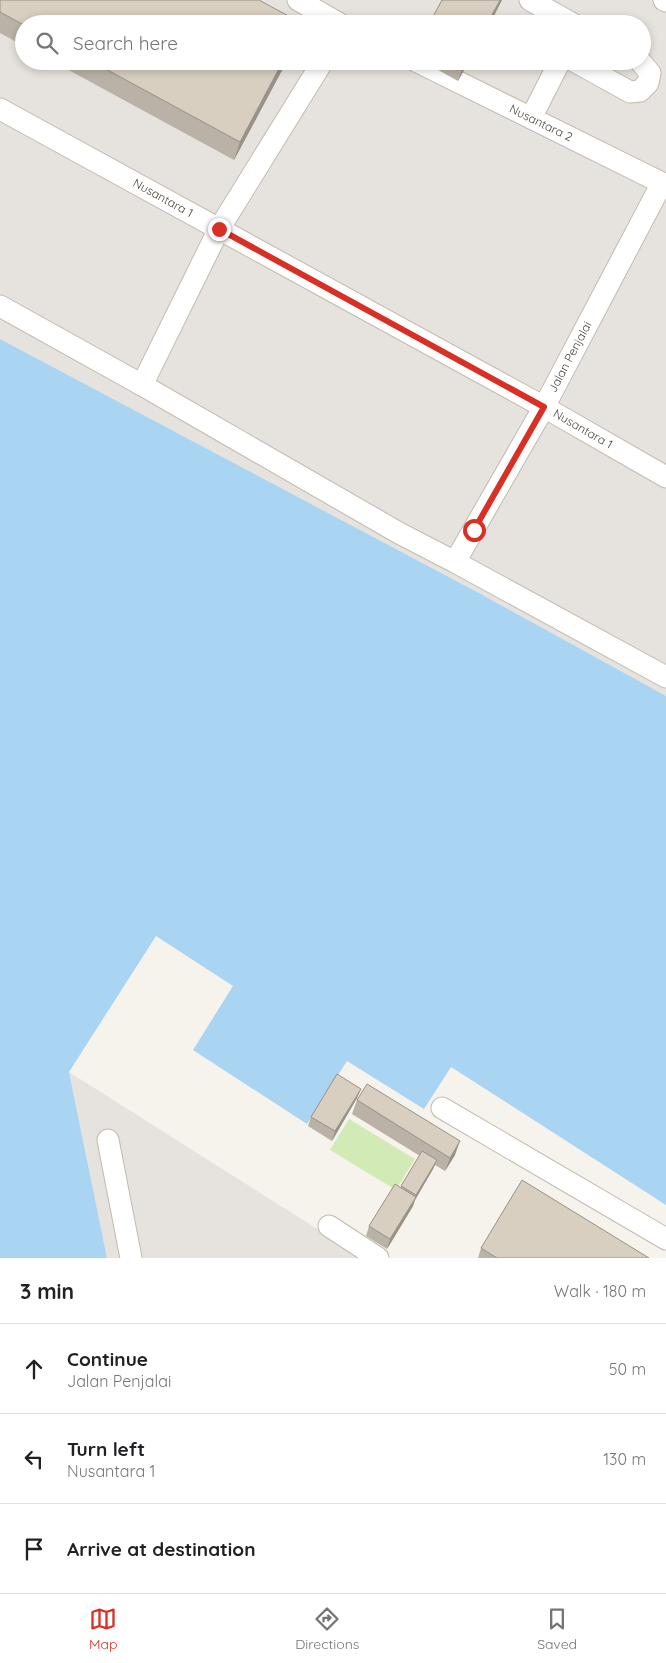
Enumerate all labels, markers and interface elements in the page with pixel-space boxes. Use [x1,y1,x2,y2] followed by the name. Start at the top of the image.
[15,15,651,70] search box
[33,29,61,57] icon: search
[73,31,178,55] text: Search here
[507,101,576,144] street label: Nusantara 2
[131,175,196,220] street label: Nusantara 1
[208,218,231,241] route end
[545,319,595,395] street label: Jalan Penjalai
[551,405,616,452] street label: Nusantara 1
[463,519,486,542] route start
[20,1278,74,1304] text: 3 min
[554,1281,646,1301] text: Walk · 180 m
[67,1347,148,1371] text: Continue
[20,1355,48,1383] icon: ahead
[609,1359,646,1379] text: 50 m
[67,1371,171,1391] text: Jalan Penjalai
[67,1437,145,1461] text: Turn left
[20,1445,48,1473] icon: left
[603,1449,646,1469] text: 130 m
[67,1461,155,1481] text: Nusantara 1
[20,1535,48,1563] icon: arrive
[67,1537,256,1561] text: Arrive at destination
[89,1605,117,1653] tab: Map
[295,1605,359,1653] tab: Directions
[537,1605,577,1653] tab: Saved

